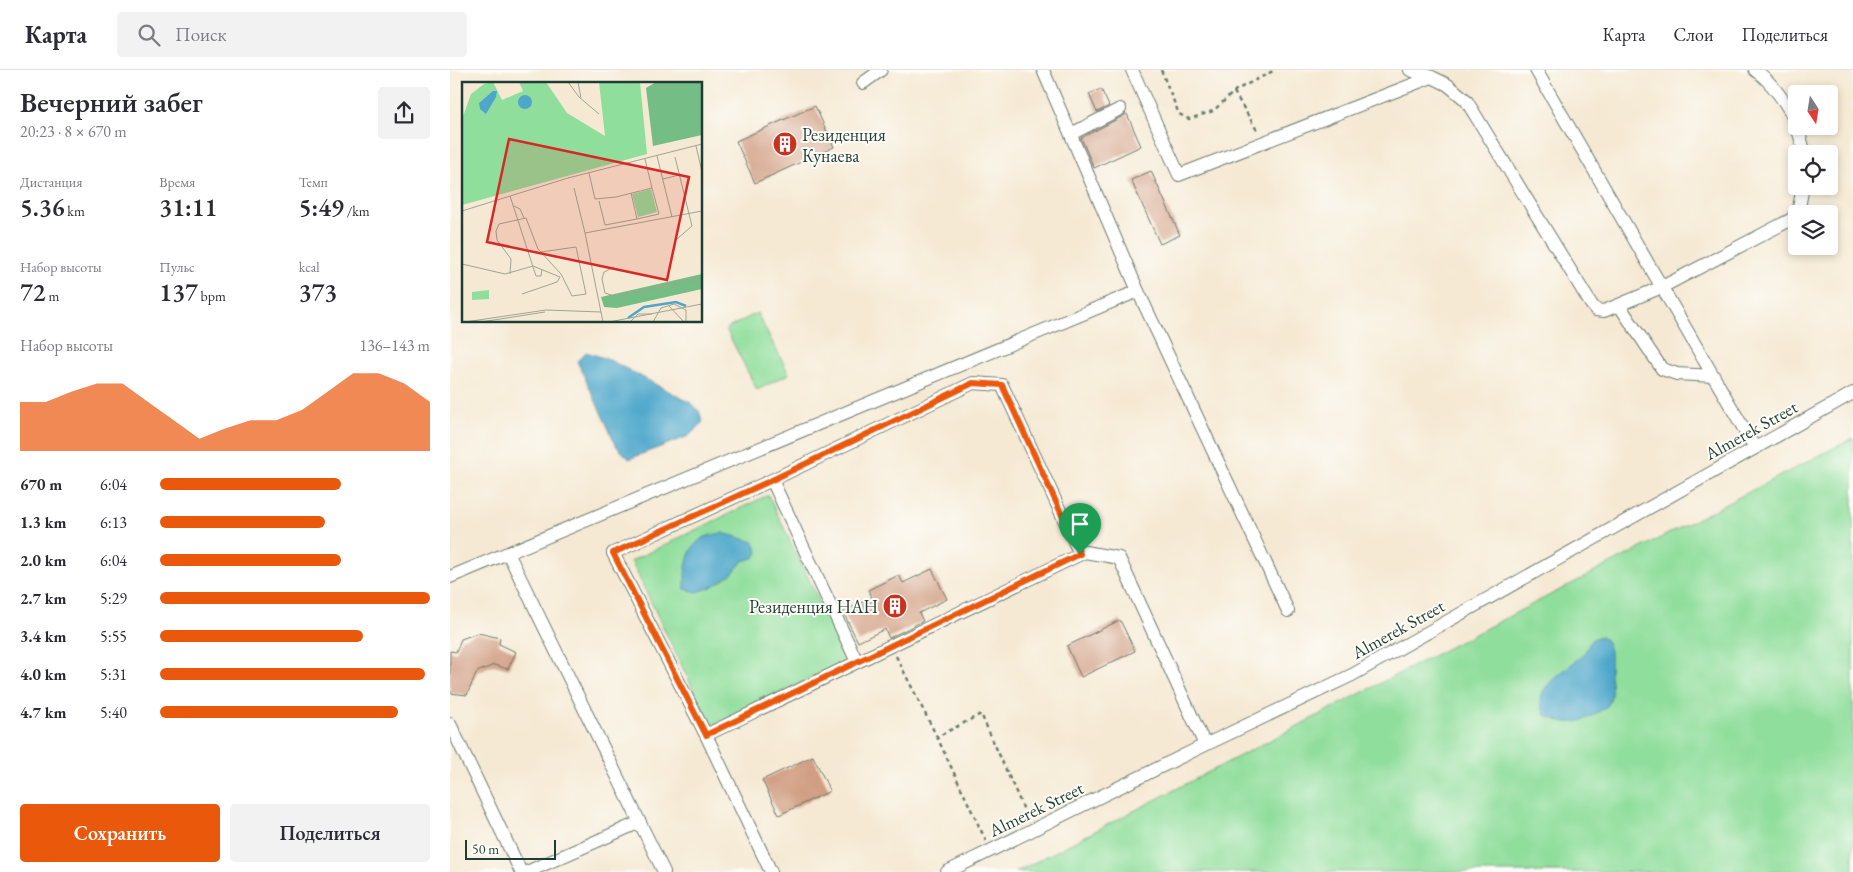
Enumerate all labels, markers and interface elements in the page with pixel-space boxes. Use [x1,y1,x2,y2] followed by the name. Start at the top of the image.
[117,12,467,57] search box
[25,19,87,50] text: Карта
[135,21,163,49] icon: search
[175,22,227,47] text: Поиск
[1603,23,1646,46] text: Карта
[1674,23,1713,46] text: Слои
[1741,23,1828,46] text: Поделиться
[462,82,702,322] inset map
[20,84,203,120] text: Вечерний забег
[1788,85,1838,135] north arrow
[1788,85,1838,255] map controls
[378,87,430,139] button: share
[20,121,127,142] text: 20:23 · 8 × 670 m
[802,123,886,167] place label: Резиденция Кунаева
[772,131,798,157] building icon: Резиденция Кунаева
[1788,145,1838,195] button: locate
[20,173,82,191] text: Дистанция
[159,173,195,191] text: Время
[299,173,328,191] text: Темп
[20,191,65,223] text: 5.36
[159,191,217,223] text: 31:11
[299,191,344,223] text: 5:49
[65,202,85,220] text: km
[344,202,370,220] text: /km
[1788,205,1838,255] button: layers
[20,258,101,276] text: Набор высоты
[159,258,195,276] text: Пульс
[299,258,320,276] text: kcal
[20,276,46,308] text: 72
[159,276,198,308] text: 137
[299,276,337,308] text: 373
[46,287,59,305] text: m
[198,287,226,305] text: bpm
[20,335,113,356] text: Набор высоты
[359,335,430,356] text: 136–143 m
[1700,395,1802,465] street label: Almerek Street
[20,474,62,495] text: 670 m
[100,474,127,495] text: 6:04
[1059,503,1101,554] pin
[1066,510,1094,538] icon: arrive
[20,512,66,533] text: 1.3 km
[100,512,127,533] text: 6:13
[20,550,66,571] text: 2.0 km
[100,550,127,571] text: 6:04
[20,588,66,609] text: 2.7 km
[100,588,127,609] text: 5:29
[882,593,908,619] building icon: Резиденция НАН
[1347,594,1449,664] street label: Almerek Street
[749,595,878,618] place label: Резиденция НАН
[20,626,66,647] text: 3.4 km
[100,626,127,647] text: 5:55
[20,664,66,685] text: 4.0 km
[100,664,127,685] text: 5:31
[20,702,66,723] text: 4.7 km
[100,702,127,723] text: 5:40
[984,776,1087,842] street label: Almerek Street
[20,804,220,862] button: Сохранить
[230,804,430,862] button: Поделиться
[465,837,556,860] scale bar
[472,840,499,858] text: 50 m

